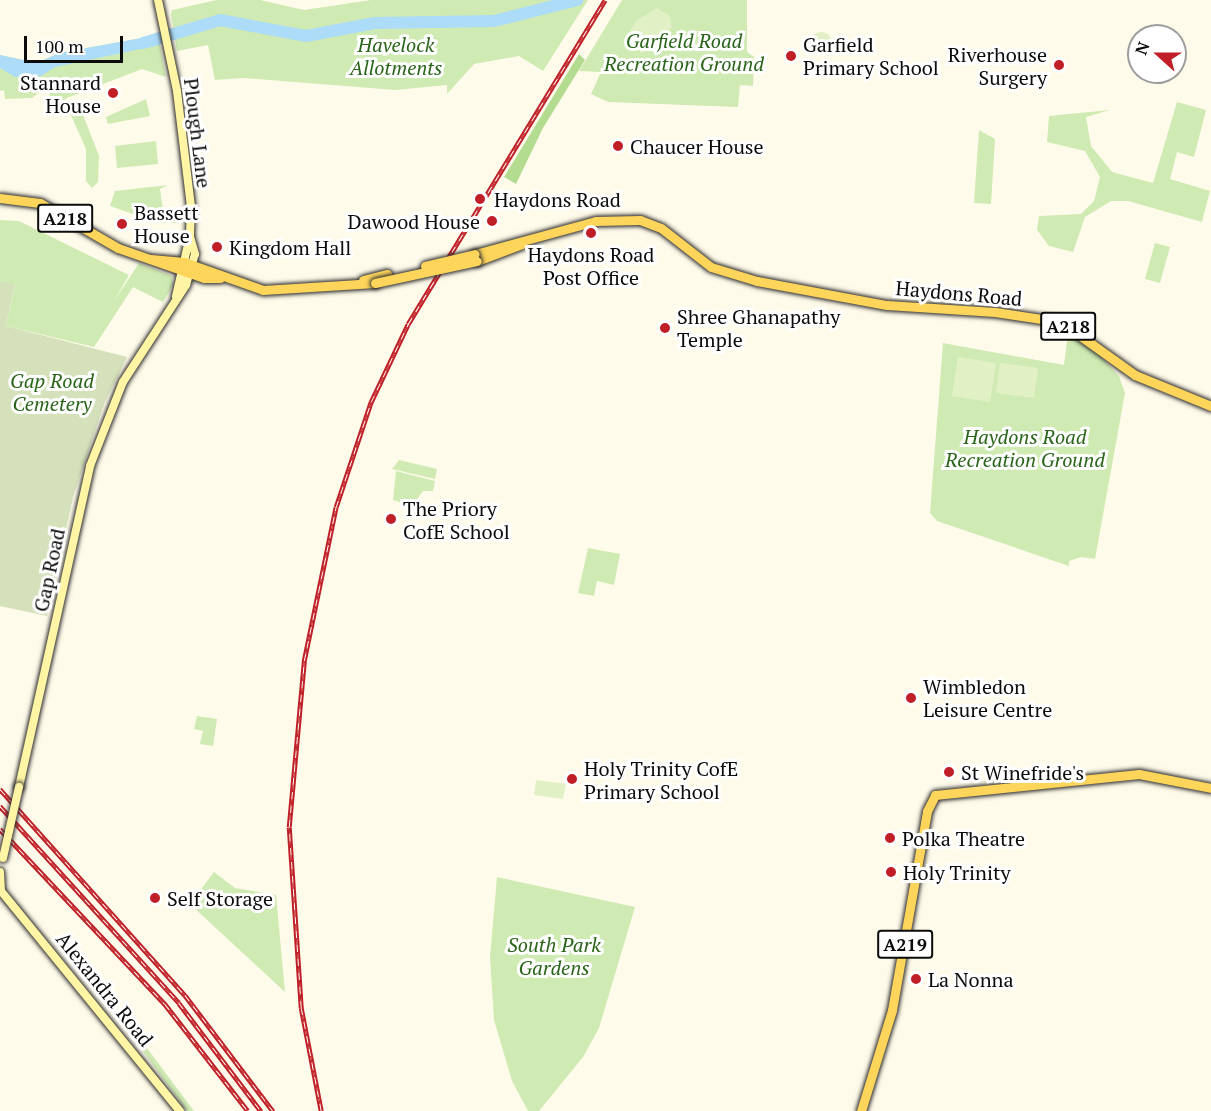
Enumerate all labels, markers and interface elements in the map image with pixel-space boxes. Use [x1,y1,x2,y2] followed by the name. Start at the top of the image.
[27,24,126,62] scale bar
[1127,24,1187,84] north arrow
[604,29,764,76] park label: Garfield Road Recreation Ground
[350,33,442,80] park label: Havelock Allotments
[803,33,939,80] place label: Garfield Primary School
[35,34,84,58] text: 100 m
[1130,39,1155,58] text: N
[948,42,1047,89] place label: Riverhouse Surgery
[784,49,798,63] marker: Garfield Primary School
[1052,58,1066,72] marker: Riverhouse Surgery
[20,70,101,117] place label: Stannard House
[179,77,217,189] street label: Plough Lane
[106,86,120,100] marker: Stannard House
[630,134,764,158] place label: Chaucer House
[611,139,625,153] marker: Chaucer House
[494,187,621,211] place label: Haydons Road
[471,190,489,208] marker: Haydons Road
[134,201,199,248] place label: Bassett House
[36,203,94,233] road number: A218
[348,209,480,233] place label: Dawood House
[485,214,499,228] marker: Dawood House
[115,217,129,231] marker: Bassett House
[584,226,598,240] marker: Haydons Road Post Office
[229,235,351,259] place label: Kingdom Hall
[210,240,224,254] marker: Kingdom Hall
[528,243,654,290] place label: Haydons Road Post Office
[895,276,1023,310] street label: Haydons Road
[677,304,840,351] place label: Shree Ghanapathy Temple
[1040,311,1096,341] road number: A218
[658,321,672,335] marker: Shree Ghanapathy Temple
[10,369,94,416] park label: Gap Road Cemetery
[945,425,1105,472] park label: Haydons Road Recreation Ground
[403,496,510,543] place label: The Priory CofE School
[384,512,398,526] marker: The Priory CofE School
[28,526,70,614] street label: Gap Road
[923,674,1052,721] place label: Wimbledon Leisure Centre
[904,691,918,705] marker: Wimbledon Leisure Centre
[584,756,738,803] place label: Holy Trinity CofE Primary School
[961,760,1084,784] place label: St Winefride's
[942,765,956,779] marker: St Winefride's
[565,772,579,786] marker: Holy Trinity CofE Primary School
[902,826,1025,850] place label: Polka Theatre
[883,831,897,845] marker: Polka Theatre
[903,860,1010,884] place label: Holy Trinity
[884,865,898,879] marker: Holy Trinity
[167,886,273,910] place label: Self Storage
[148,891,162,905] marker: Self Storage
[52,927,158,1051] street label: Alexandra Road
[876,929,934,959] road number: A219
[507,932,601,979] park label: South Park Gardens
[928,967,1013,991] place label: La Nonna
[909,972,923,986] marker: La Nonna

